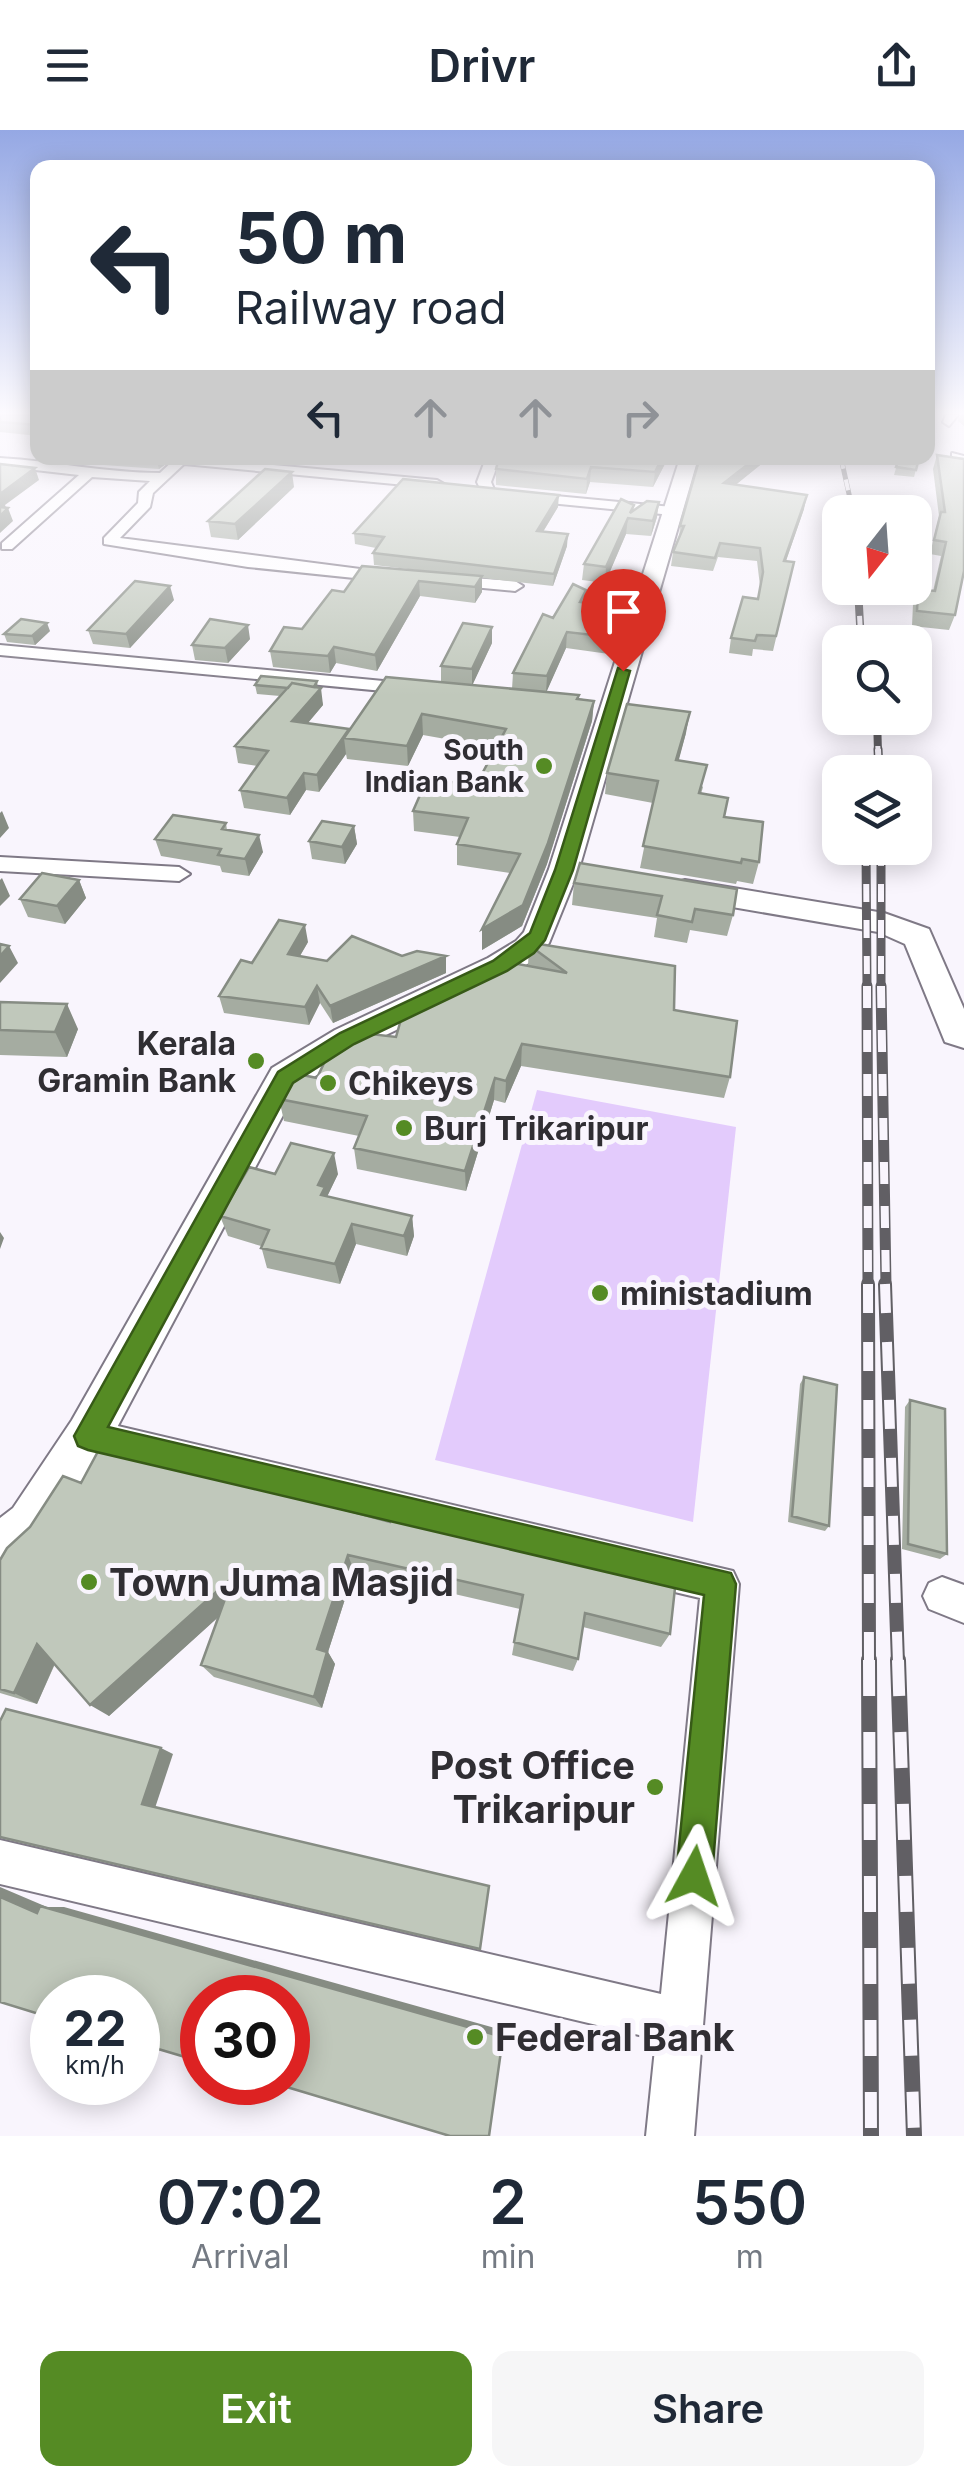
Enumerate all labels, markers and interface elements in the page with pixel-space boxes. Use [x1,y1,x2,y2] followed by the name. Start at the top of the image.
[40,38,95,93] icon: menu
[429,38,535,93] text: Drivr
[869,38,924,93] icon: share
[235,195,407,280] text: 50 m
[70,200,200,330] icon: left
[235,280,507,335] text: Railway road
[298,390,353,445] icon: left
[403,390,458,445] icon: ahead
[508,390,563,445] icon: ahead
[613,390,668,445] icon: right
[822,495,932,605] north arrow
[822,495,932,865] map controls
[581,569,666,672] pin
[596,584,651,639] icon: arrive
[822,625,932,735] button: search
[365,733,525,799] place label: South Indian Bank
[533,755,555,777] marker: South Indian Bank
[822,755,932,865] button: layers
[37,1024,236,1100] place label: Kerala Gramin Bank
[245,1050,267,1072] marker: Kerala Gramin Bank
[348,1064,474,1103] place label: Chikeys
[317,1072,339,1094] marker: Chikeys
[424,1109,649,1148] place label: Burj Trikaripur
[393,1117,415,1139] marker: Burj Trikaripur
[620,1274,813,1313] place label: ministadium
[589,1282,611,1304] marker: ministadium
[109,1559,454,1605] place label: Town Juma Masjid
[78,1571,100,1593] marker: Town Juma Masjid
[430,1742,635,1832] place label: Post Office Trikaripur
[644,1776,666,1798] marker: Post Office Trikaripur
[642,1824,746,1928] position arrow
[180,1975,310,2105] speed limit sign: 30
[64,1998,127,2058] text: 22
[495,2014,735,2060] place label: Federal Bank
[464,2026,486,2048] marker: Federal Bank
[65,2050,125,2080] text: km/h
[157,2166,324,2238] text: 07:02
[489,2166,527,2238] text: 2
[692,2166,807,2238] text: 550
[191,2237,290,2276] text: Arrival
[481,2237,535,2276] text: min
[736,2237,764,2276] text: m
[40,2351,472,2466] button: Exit
[492,2351,924,2466] button: Share

